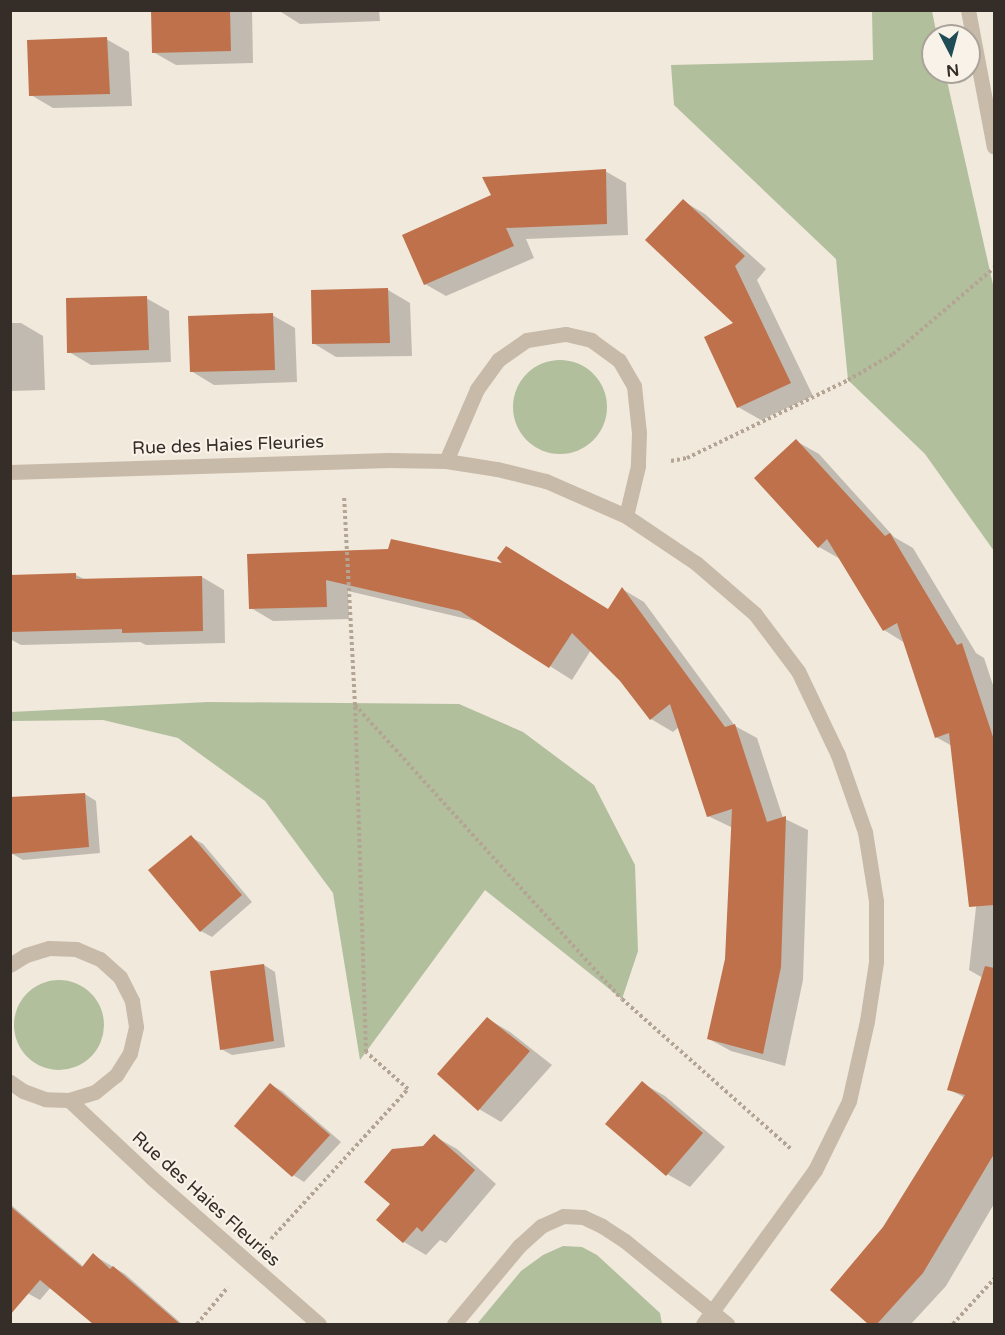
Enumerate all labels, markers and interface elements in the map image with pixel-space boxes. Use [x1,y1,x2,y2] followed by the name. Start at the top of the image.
[921,24,981,84] north arrow
[945,59,960,81] text: N
[132,431,324,459] street label: Rue des Haies Fleuries
[127,1127,285,1271] street label: Rue des Haies Fleuries

